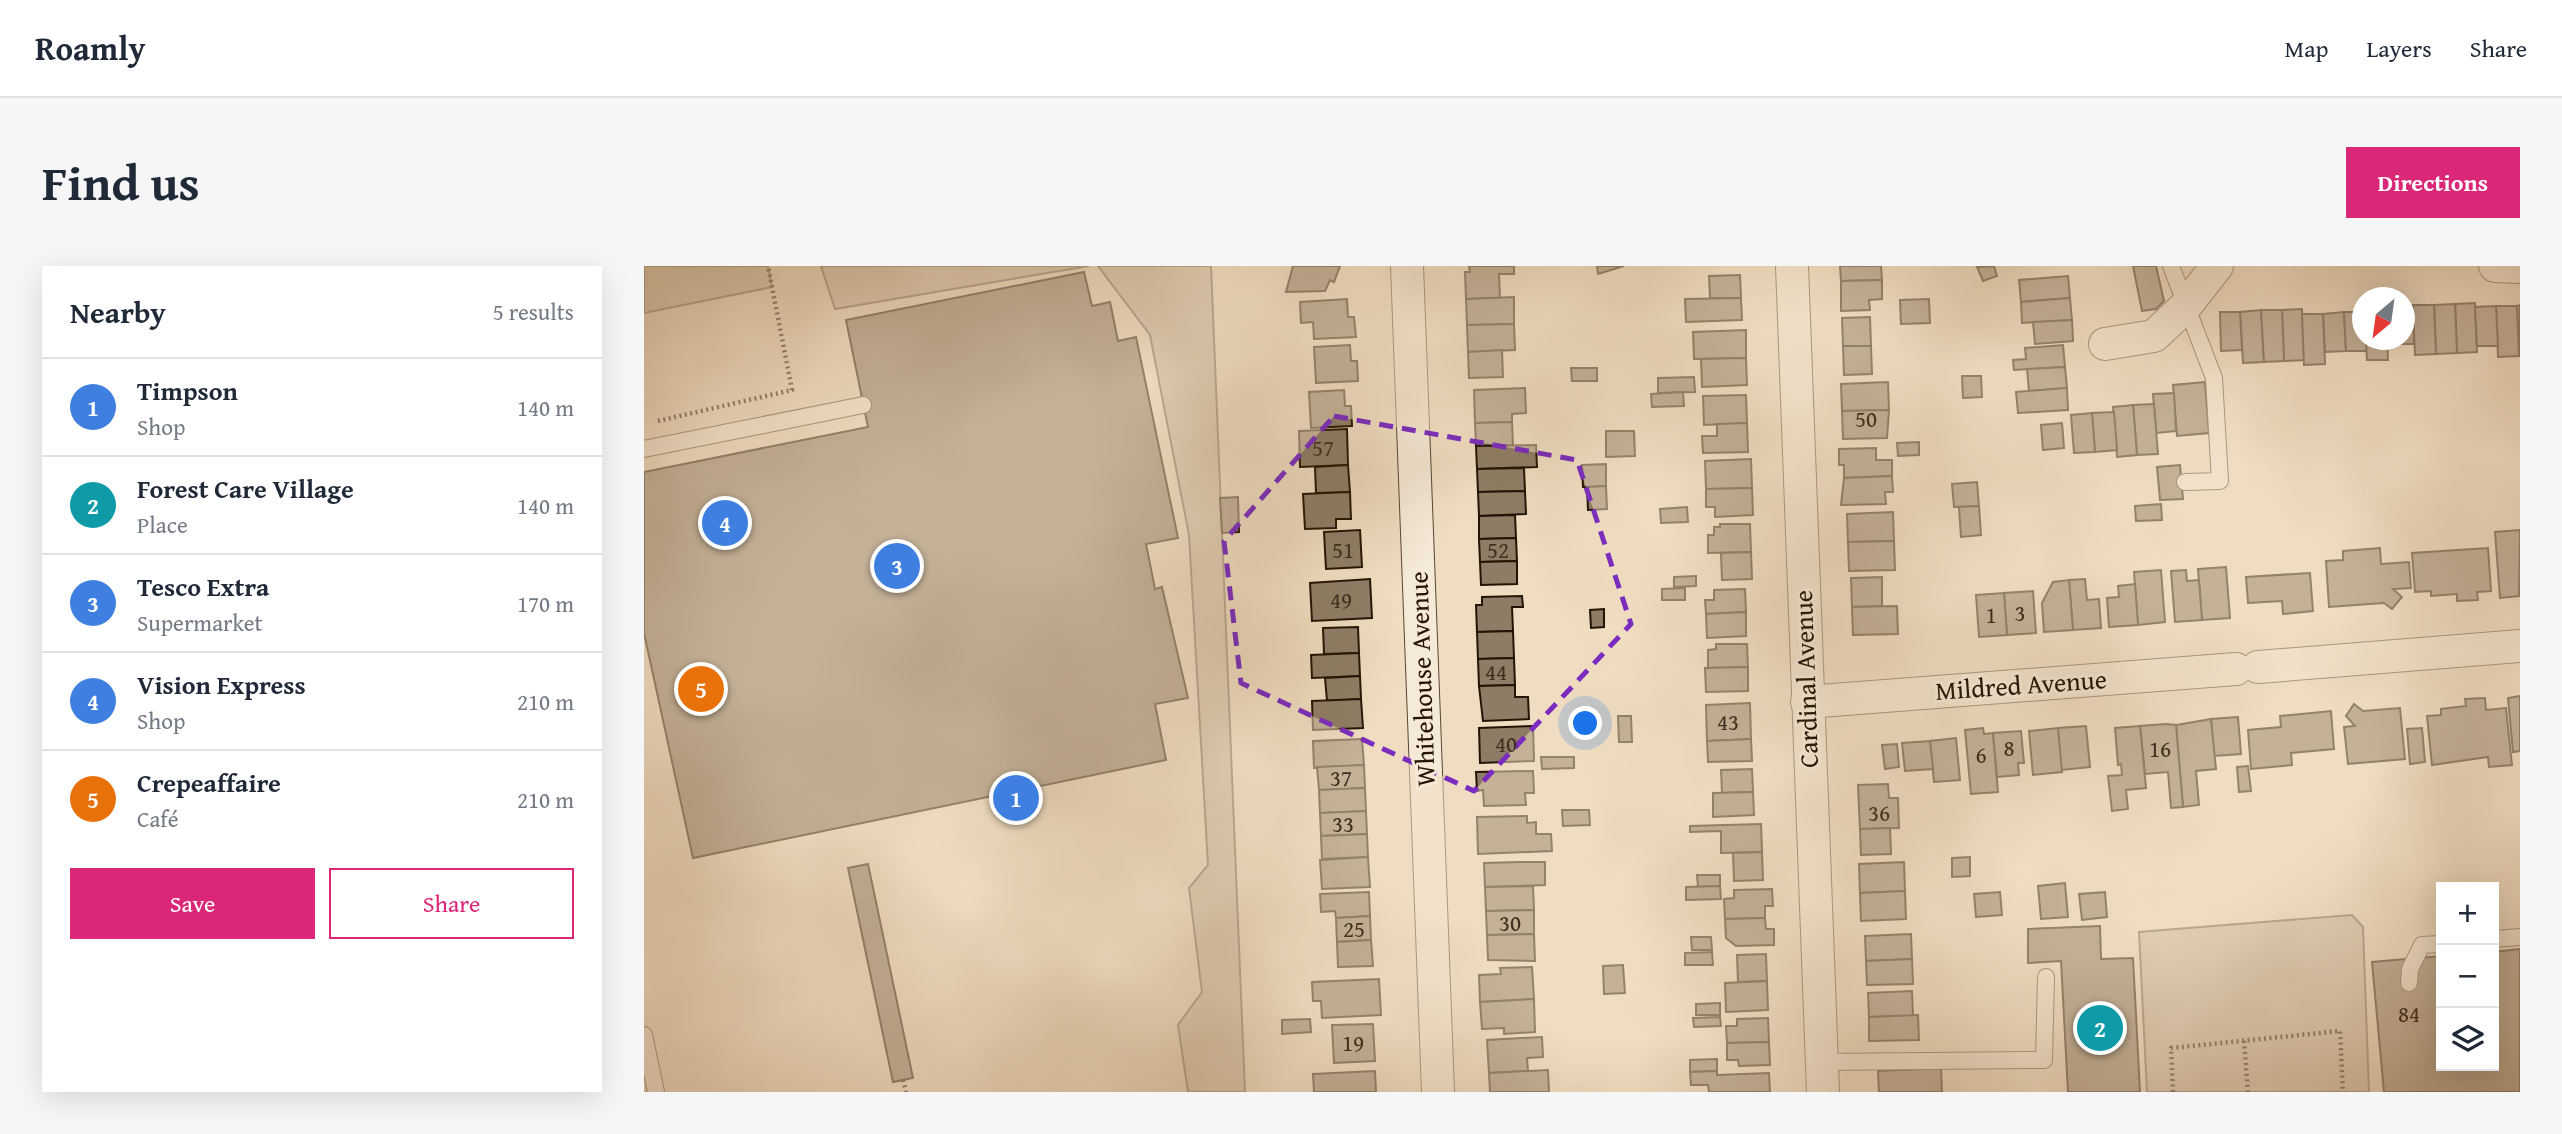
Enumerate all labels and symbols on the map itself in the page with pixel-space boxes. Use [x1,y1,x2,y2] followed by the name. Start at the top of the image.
[2352,287,2415,350] north arrow
[1855,402,1877,435] house number: 50
[1312,431,1334,464] house number: 57
[702,497,748,549] pin: 4
[1332,533,1354,566] house number: 51
[1487,533,1509,566] house number: 52
[874,540,920,592] pin: 3
[1398,571,1445,787] street label: Whitehouse Avenue
[1330,583,1352,616] house number: 49
[1783,589,1828,769] street label: Cardinal Avenue
[2014,596,2026,629] house number: 3
[1985,598,1997,631] house number: 1
[1485,655,1507,688] house number: 44
[1934,659,2108,710] street label: Mildred Avenue
[678,663,724,715] pin: 5
[1717,705,1739,738] house number: 43
[1568,706,1602,740] your location
[1495,727,1517,760] house number: 40
[2003,731,2015,764] house number: 8
[2149,732,2171,765] house number: 16
[1975,738,1987,771] house number: 6
[1330,761,1352,794] house number: 37
[993,772,1039,824] pin: 1
[1868,796,1890,829] house number: 36
[1332,807,1354,840] house number: 33
[1499,906,1521,939] house number: 30
[1343,912,1365,945] house number: 25
[2398,997,2420,1030] house number: 84
[2077,1002,2123,1054] pin: 2
[1342,1026,1364,1059] house number: 19

